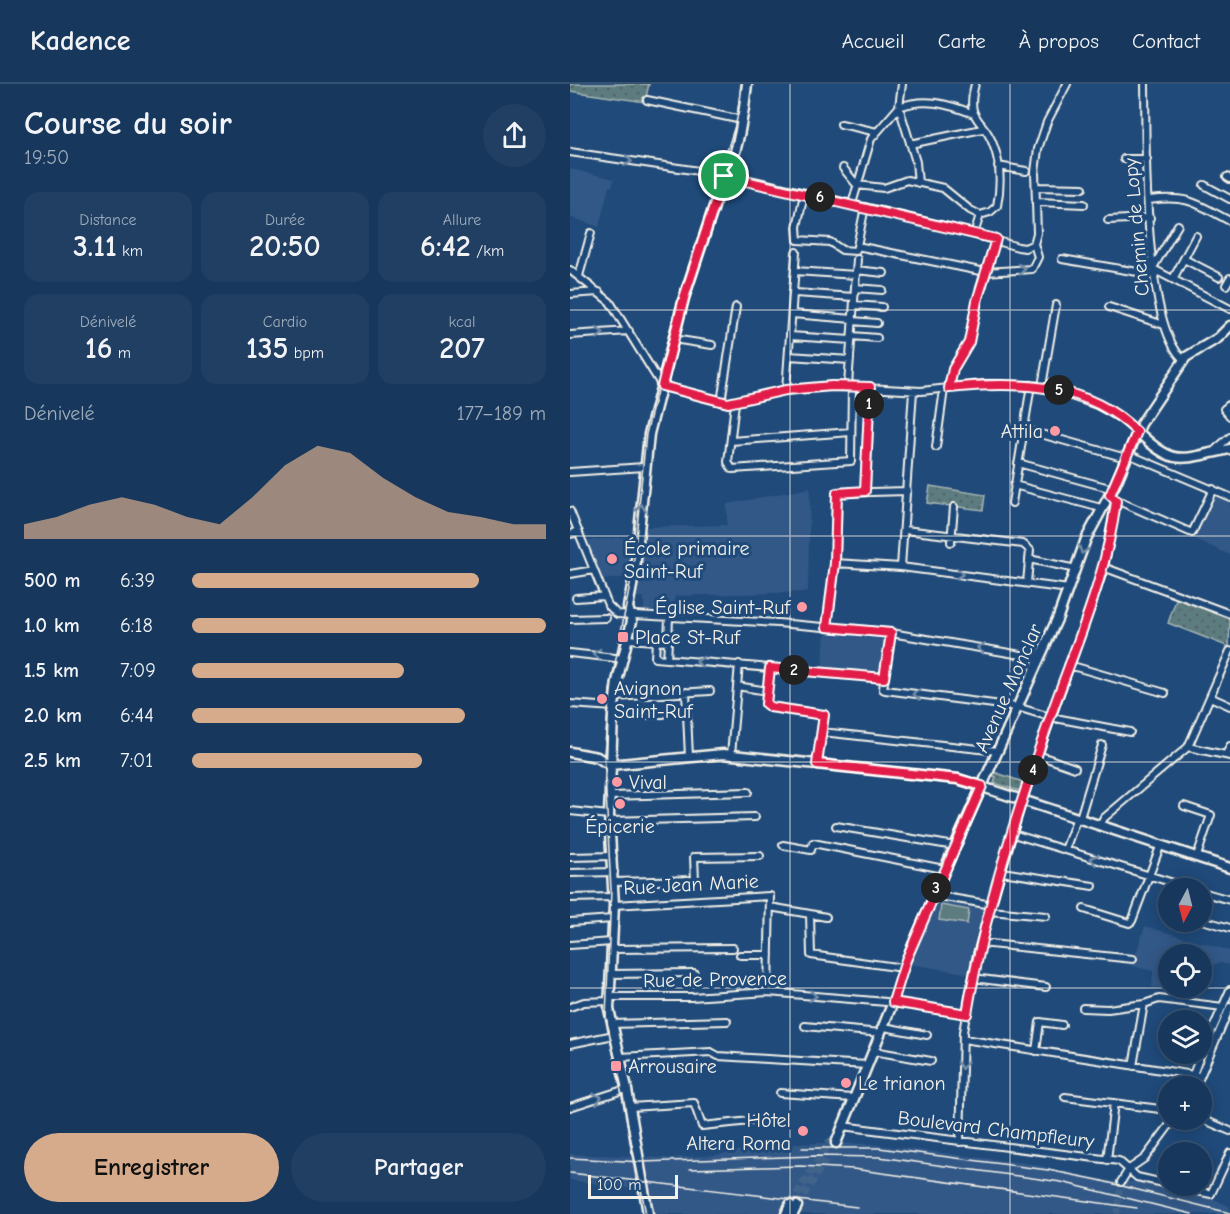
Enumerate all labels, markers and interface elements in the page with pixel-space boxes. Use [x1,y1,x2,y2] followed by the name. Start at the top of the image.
[30,25,130,57] text: Kadence
[842,29,905,53] text: Accueil
[938,29,986,53] text: Carte
[1019,29,1099,53] text: À propos
[1132,29,1200,53] text: Contact
[24,104,232,142] text: Course du soir
[483,104,546,167] button: share
[24,146,69,169] text: 19:50
[698,150,749,201] pin
[622,154,632,167] one-way arrow
[1119,157,1154,297] street label: Chemin de Lopy
[707,159,740,192] icon: arrive
[805,182,835,212] pin: 6
[816,188,824,206] text: 6
[79,211,137,229] text: Distance
[265,211,305,229] text: Durée
[443,211,481,229] text: Allure
[73,229,117,264] text: 3.11
[249,229,321,264] text: 20:50
[420,229,471,264] text: 6:42
[117,242,143,260] text: km
[471,242,504,260] text: /km
[1018,263,1027,276] one-way arrow
[80,313,136,331] text: Dénivelé
[263,313,307,331] text: Cardio
[449,313,475,331] text: kcal
[595,327,604,340] one-way arrow
[85,331,112,366] text: 16
[246,331,288,366] text: 135
[439,331,485,366] text: 207
[112,344,131,362] text: m
[288,344,324,362] text: bpm
[1044,375,1074,405] pin: 5
[1055,381,1063,399] text: 5
[854,389,884,419] pin: 1
[866,395,872,413] text: 1
[24,402,95,425] text: Dénivelé
[457,402,546,425] text: 177–189 m
[1001,420,1043,443] place label: Attila
[1048,424,1062,438] marker: Attila
[634,503,647,512] one-way arrow
[624,537,749,583] place label: École primaire Saint-Ruf
[1077,544,1090,554] one-way arrow
[605,552,619,566] marker: École primaire Saint-Ruf
[955,568,964,580] one-way arrow
[24,569,81,592] text: 500 m
[120,569,155,592] text: 6:39
[655,596,791,619] place label: Église Saint-Ruf
[795,600,809,614] marker: Église Saint-Ruf
[24,614,80,637] text: 1.0 km
[120,614,153,637] text: 6:18
[970,620,1047,756] street label: Avenue Monclar
[635,626,741,649] place label: Place St-Ruf
[616,630,630,644] marker: Place St-Ruf
[976,642,986,655] one-way arrow
[593,648,602,661] one-way arrow
[779,655,809,685] pin: 2
[696,656,705,669] one-way arrow
[24,659,79,682] text: 1.5 km
[120,659,156,682] text: 7:09
[790,661,798,679] text: 2
[614,677,694,723] place label: Avignon Saint-Ruf
[913,689,922,701] one-way arrow
[595,692,609,706] marker: Avignon Saint-Ruf
[24,704,82,727] text: 2.0 km
[120,704,154,727] text: 6:44
[24,749,81,772] text: 2.5 km
[120,749,153,772] text: 7:01
[1018,755,1048,785] pin: 4
[1029,761,1037,779] text: 4
[629,771,667,794] place label: Vival
[610,775,624,789] marker: Vival
[613,797,627,811] marker: Épicerie
[585,815,655,838] place label: Épicerie
[1089,854,1100,866] one-way arrow
[623,869,759,900] street label: Rue Jean Marie
[921,873,951,903] pin: 3
[1158,878,1212,932] north arrow
[1158,878,1212,1196] map controls
[932,879,940,897] text: 3
[1158,944,1212,998] button: locate
[643,967,787,992] street label: Rue de Provence
[809,989,818,1002] one-way arrow
[1158,1010,1212,1064] button: layers
[628,1055,717,1078] place label: Arrousaire
[609,1059,623,1073] marker: Arrousaire
[956,1060,969,1069] one-way arrow
[858,1072,946,1095] place label: Le trianon
[839,1076,853,1090] marker: Le trianon
[1158,1076,1212,1130] button: +
[592,1093,603,1105] one-way arrow
[896,1106,1096,1153] street label: Boulevard Champfleury
[686,1109,791,1155] place label: Hôtel Altera Roma
[796,1124,810,1138] marker: Hôtel Altera Roma
[24,1133,279,1202] button: Enregistrer
[291,1133,546,1202] button: Partager
[1158,1142,1212,1196] button: −
[588,1172,678,1200] scale bar
[597,1176,641,1194] text: 100 m

